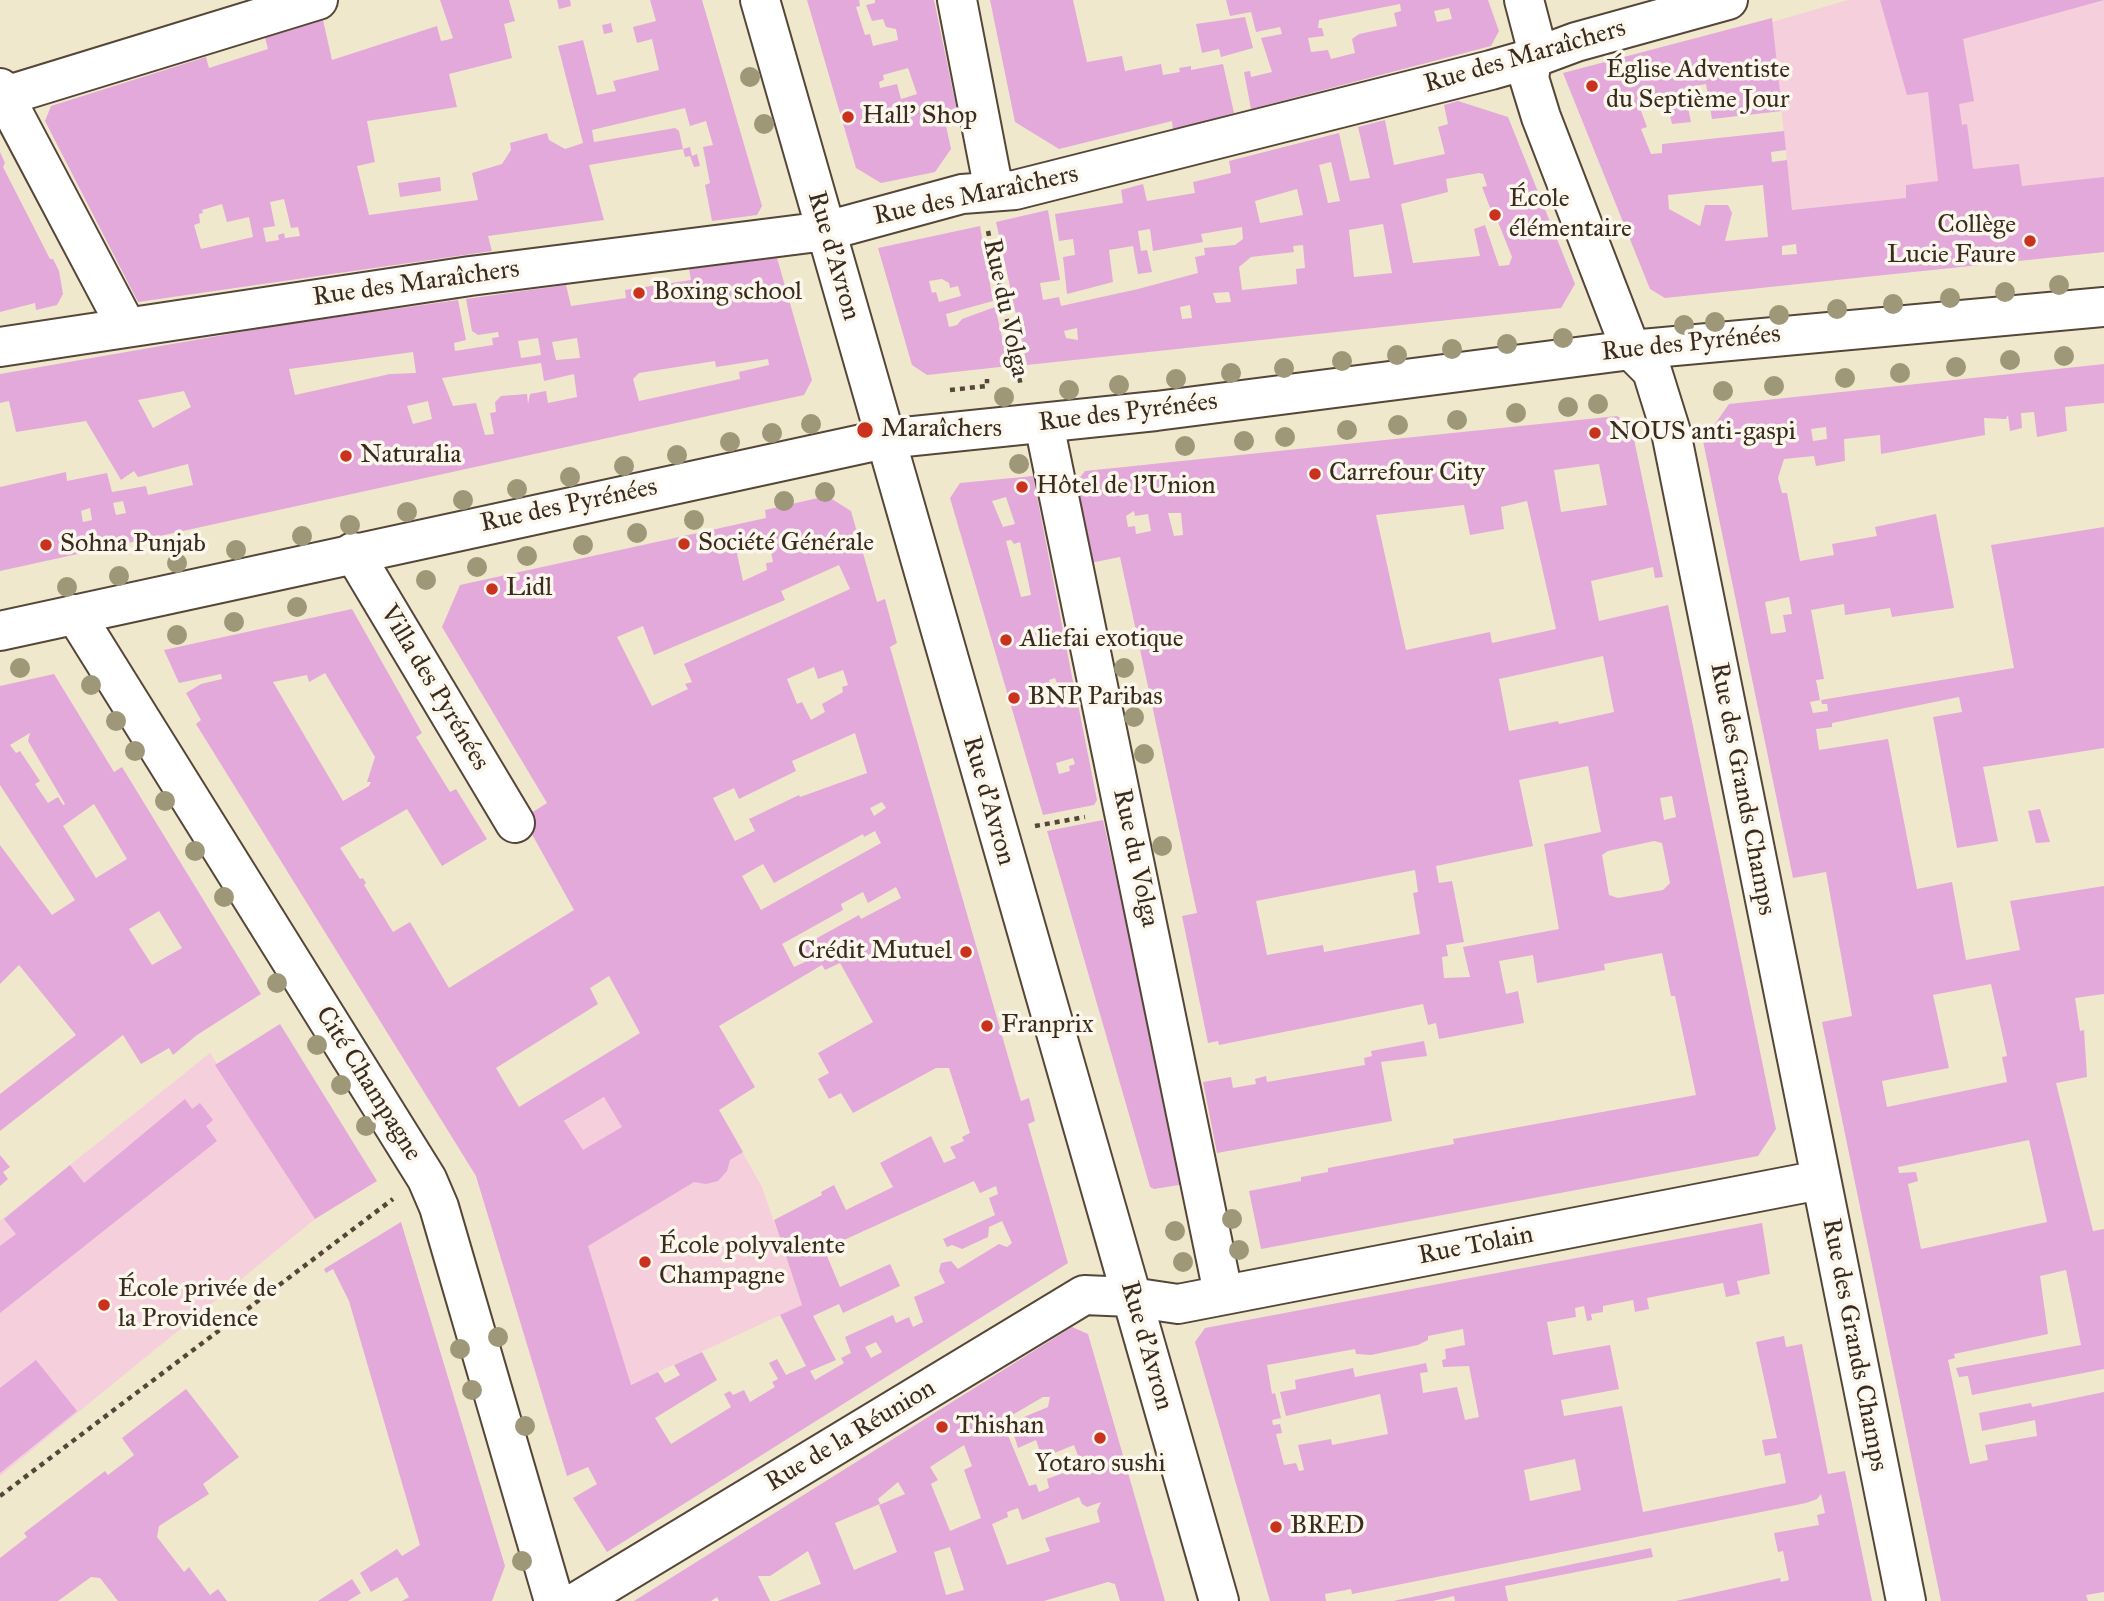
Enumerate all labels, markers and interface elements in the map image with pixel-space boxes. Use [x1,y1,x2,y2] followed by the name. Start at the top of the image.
[1421,13,1629,101] street label: Rue des Maraîchers
[1606,55,1790,116] place label: Église Adventiste du Septième Jour
[1584,78,1600,94] marker: Église Adventiste du Septième Jour
[862,101,977,133] place label: Hall' Shop
[840,109,856,125] marker: Hall' Shop
[871,159,1081,233] street label: Rue des Maraîchers
[1509,184,1632,246] place label: École élémentaire
[800,188,866,324] street label: Rue d'Avron
[1487,207,1503,223] marker: École élémentaire
[1887,210,2016,272] place label: Collège Lucie Faure
[2022,233,2038,249] marker: Collège Lucie Faure
[975,236,1035,380] street label: Rue du Volga
[311,254,521,314] street label: Rue des Maraîchers
[653,277,802,309] place label: Boxing school
[631,285,647,301] marker: Boxing school
[1600,319,1782,369] street label: Rue des Pyrénées
[1037,387,1219,439] street label: Rue des Pyrénées
[881,414,1002,446] place label: Maraîchers
[1609,417,1796,449] place label: NOUS anti-gaspi
[855,420,875,440] marker: Maraîchers
[1587,425,1603,441] marker: NOUS anti-gaspi
[360,440,461,472] place label: Naturalia
[338,448,354,464] marker: Naturalia
[1329,458,1485,490] place label: Carrefour City
[1307,466,1323,482] marker: Carrefour City
[1036,471,1215,503] place label: Hôtel de l'Union
[478,472,660,540] street label: Rue des Pyrénées
[1014,479,1030,495] marker: Hôtel de l'Union
[698,528,874,560] place label: Société Générale
[60,529,206,561] place label: Sohna Punjab
[676,536,692,552] marker: Société Générale
[38,537,54,553] marker: Sohna Punjab
[506,573,552,605] place label: Lidl
[484,581,500,597] marker: Lidl
[372,600,496,776] street label: Villa des Pyrénées
[1020,624,1184,656] place label: Aliefai exotique
[998,632,1014,648] marker: Aliefai exotique
[1702,660,1782,918] street label: Rue des Grands Champs
[1028,682,1163,714] place label: BNP Paribas
[1006,690,1022,706] marker: BNP Paribas
[955,733,1021,869] street label: Rue d'Avron
[1105,786,1165,930] street label: Rue du Volga
[798,936,952,968] place label: Crédit Mutuel
[958,944,974,960] marker: Crédit Mutuel
[308,1001,428,1167] street label: Cité Champagne
[1001,1010,1094,1042] place label: Franprix
[979,1018,995,1034] marker: Franprix
[1814,1216,1894,1474] street label: Rue des Grands Champs
[1416,1220,1536,1272] street label: Rue Tolain
[659,1231,845,1292] place label: École polyvalente Champagne
[637,1254,653,1270] marker: École polyvalente Champagne
[118,1274,277,1336] place label: École privée de la Providence
[1113,1278,1179,1414] street label: Rue d'Avron
[96,1297,112,1313] marker: École privée de la Providence
[760,1373,942,1499] street label: Rue de la Réunion
[956,1411,1044,1443] place label: Thishan
[934,1419,950,1435] marker: Thishan
[1092,1430,1108,1446] marker: Yotaro sushi
[1034,1449,1166,1481] place label: Yotaro sushi
[1290,1511,1364,1543] place label: BRED
[1268,1519,1284,1535] marker: BRED

